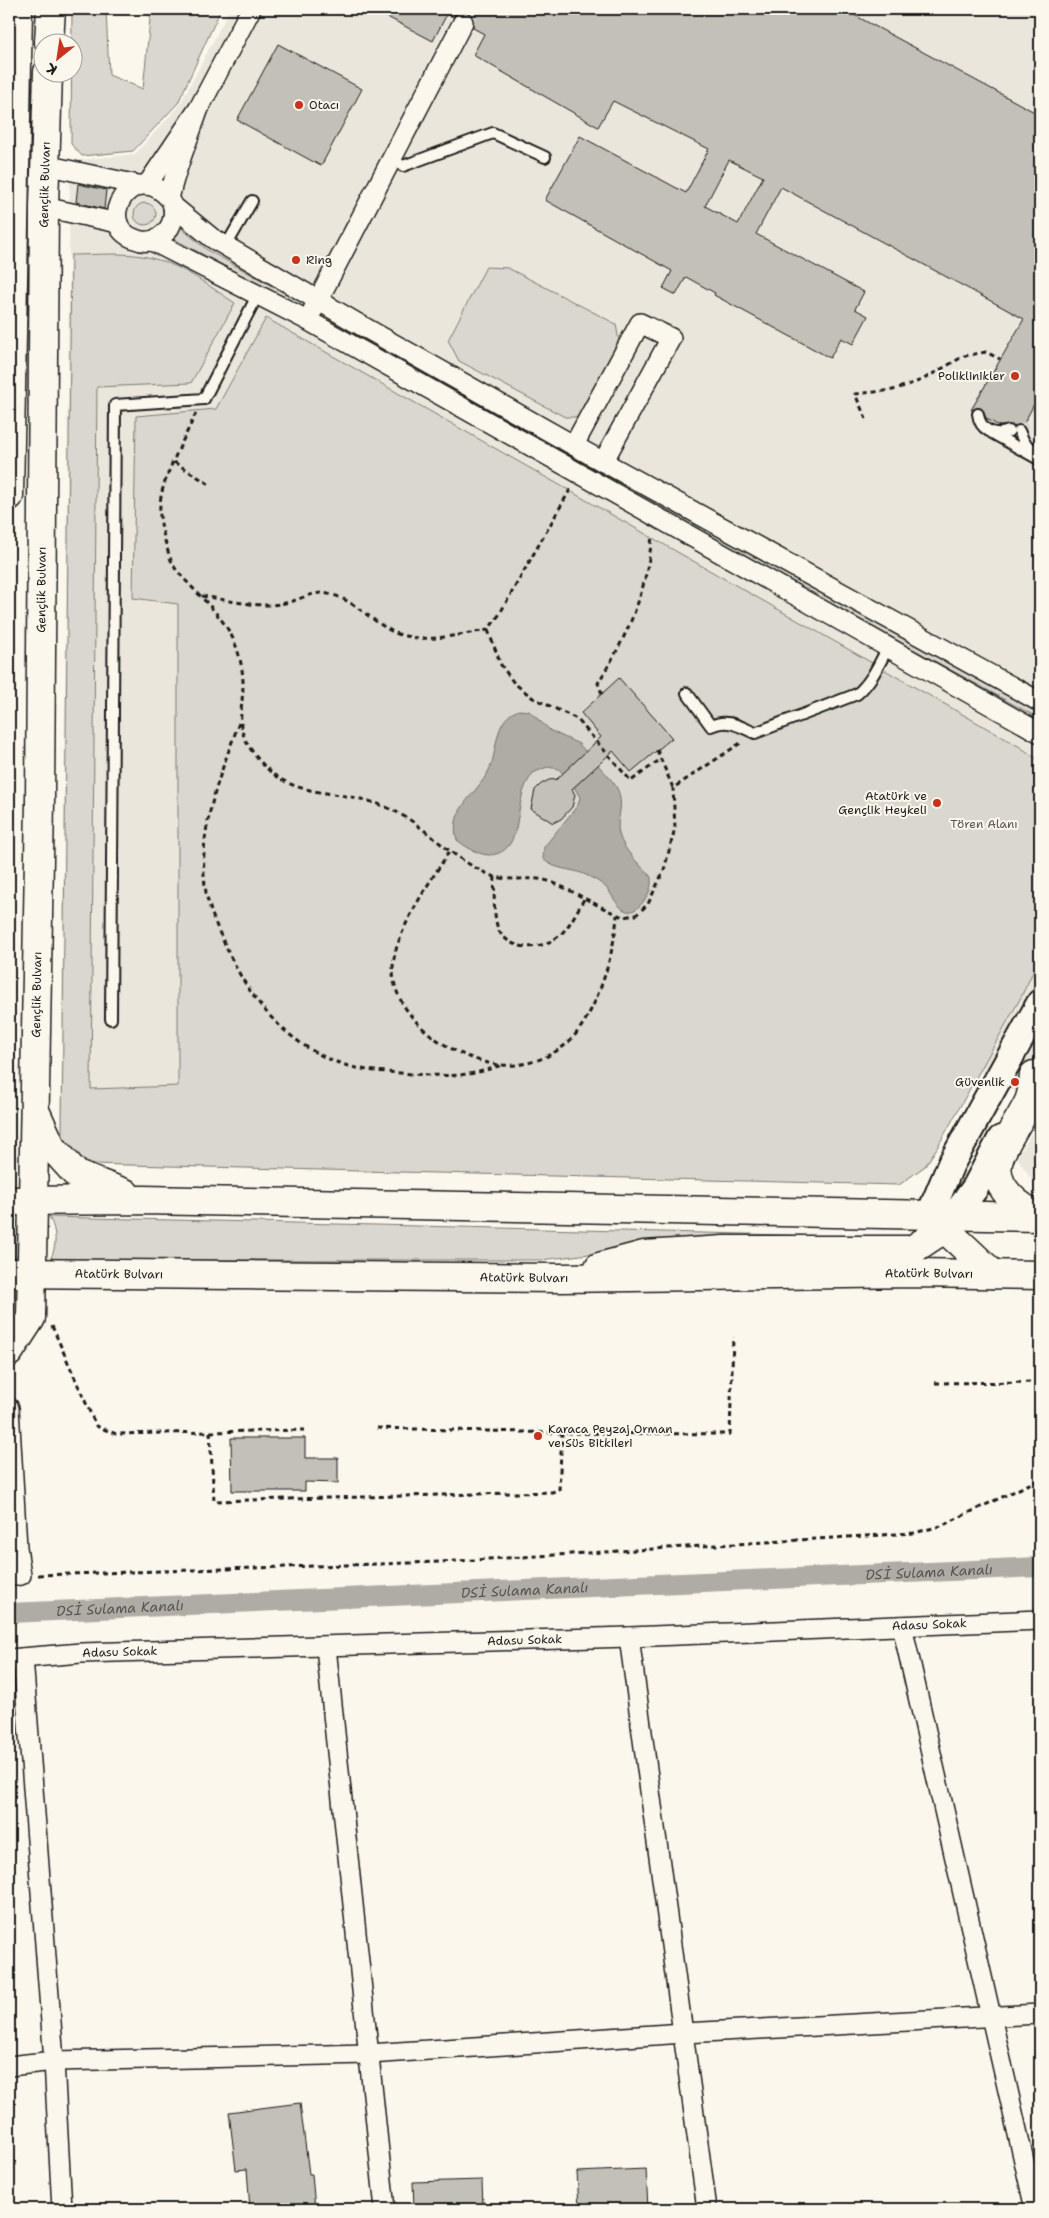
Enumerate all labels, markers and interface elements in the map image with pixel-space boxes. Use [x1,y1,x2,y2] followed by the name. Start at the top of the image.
[32,32,82,82] north arrow
[42,59,60,79] text: K
[309,97,339,113] place label: Otacı
[293,99,305,111] marker: Otacı
[36,141,54,228] street label: Gençlik Bulvarı
[306,252,332,268] place label: Ring
[290,254,302,266] marker: Ring
[938,368,1005,384] place label: Poliklinikler
[1009,370,1021,382] marker: Poliklinikler
[33,546,50,633] street label: Gençlik Bulvarı
[838,788,927,818] place label: Atatürk ve Gençlik Heykeli
[931,797,943,809] marker: Atatürk ve Gençlik Heykeli
[950,816,1018,832] park label: Tören Alanı
[28,951,45,1038] street label: Gençlik Bulvarı
[955,1074,1005,1090] place label: Güvenlik
[1009,1076,1021,1088] marker: Güvenlik
[884,1265,973,1282] street label: Atatürk Bulvarı
[75,1266,163,1282] street label: Atatürk Bulvarı
[480,1269,568,1286] street label: Atatürk Bulvarı
[548,1421,673,1451] place label: Karaca Peyzaj Orman ve Süs Bitkileri
[532,1430,544,1442] marker: Karaca Peyzaj Orman ve Süs Bitkileri
[865,1560,993,1584] water label: DSİ Sulama Kanalı
[460,1578,589,1602] water label: DSİ Sulama Kanalı
[56,1596,184,1620] water label: DSİ Sulama Kanalı
[891,1615,967,1634] street label: Adasu Sokak
[487,1631,562,1649] street label: Adasu Sokak
[82,1643,158,1661] street label: Adasu Sokak

